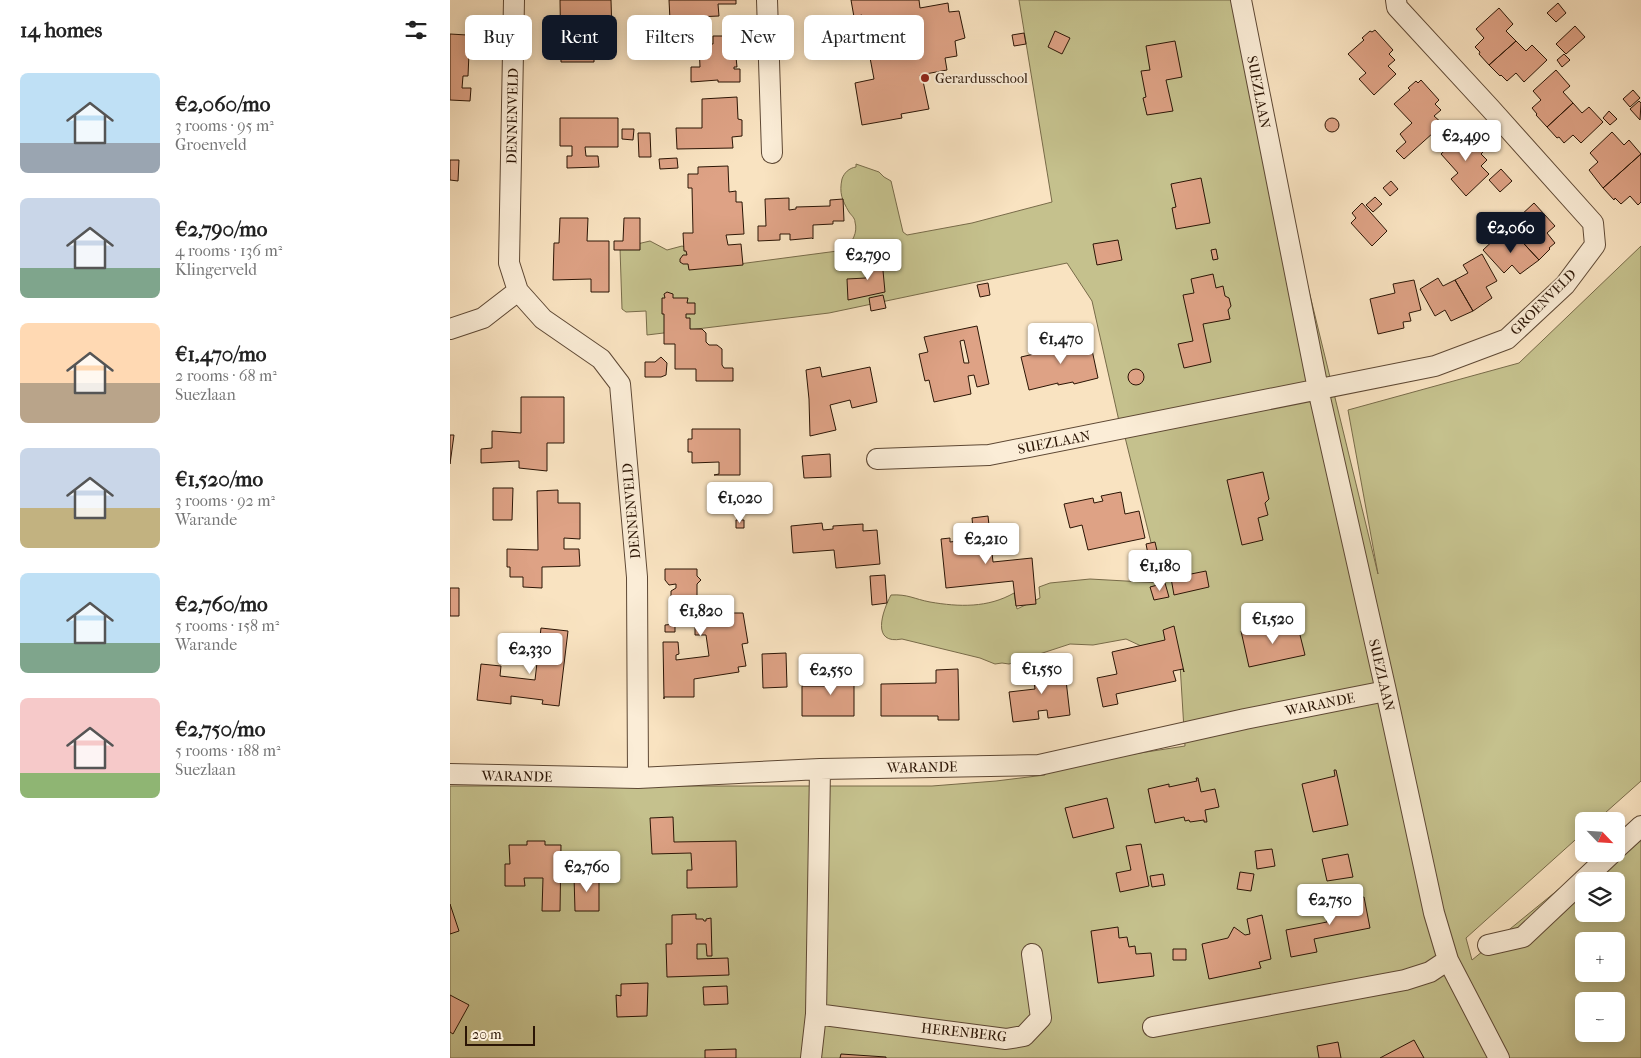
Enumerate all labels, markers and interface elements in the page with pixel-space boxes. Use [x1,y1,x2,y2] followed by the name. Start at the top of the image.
[465,15,532,60] chip: Buy
[542,15,617,60] chip: Rent
[627,15,712,60] chip: Filters
[722,15,794,60] chip: New
[804,15,924,60] chip: Apartment
[402,16,430,44] icon: filters
[20,18,102,42] text: 14 homes
[1243,54,1274,130] street label: SUEZLAAN
[503,67,522,164] street label: DENNENVELD
[935,70,1028,87] place label: Gerardusschool
[919,72,931,84] marker: Gerardusschool
[175,92,270,116] text: €2,060/mo
[60,93,120,153] icon: home
[175,116,274,135] text: 3 rooms · 95 m²
[1425,120,1507,162] pin: €2,490
[1442,126,1490,145] text: €2,490
[175,135,247,154] text: Groenveld
[1470,212,1552,254] pin: €2,060
[175,217,267,241] text: €2,790/mo
[60,218,120,278] icon: home
[1487,218,1535,237] text: €2,060
[827,238,909,281] pin: €2,790
[175,241,282,260] text: 4 rooms · 136 m²
[845,245,891,264] text: €2,790
[175,260,257,279] text: Klingerveld
[1507,266,1580,339] street label: GROENVELD
[1020,322,1102,365] pin: €1,470
[1039,329,1083,348] text: €1,470
[175,342,266,366] text: €1,470/mo
[60,343,120,403] icon: home
[175,366,277,385] text: 2 rooms · 68 m²
[175,385,236,404] text: Suezlaan
[1016,427,1092,458] street label: SUEZLAAN
[619,462,644,560] street label: DENNENVELD
[175,467,263,491] text: €1,520/mo
[60,468,120,528] icon: home
[699,482,781,524] pin: €1,020
[718,488,762,507] text: €1,020
[175,491,275,510] text: 3 rooms · 92 m²
[175,510,237,529] text: Warande
[945,522,1027,565] pin: €2,210
[964,529,1008,548] text: €2,210
[1119,550,1201,592] pin: €1,180
[1139,556,1181,575] text: €1,180
[175,592,268,616] text: €2,760/mo
[60,593,120,653] icon: home
[660,594,742,637] pin: €1,820
[679,601,723,620] text: €1,820
[1232,602,1314,645] pin: €1,520
[1252,609,1294,628] text: €1,520
[175,616,279,635] text: 5 rooms · 158 m²
[489,632,571,675] pin: €2,330
[175,635,237,654] text: Warande
[1365,637,1398,713] street label: SUEZLAAN
[509,639,551,658] text: €2,330
[1001,652,1083,695] pin: €1,550
[790,654,872,696] pin: €2,550
[1022,659,1062,678] text: €1,550
[810,660,852,679] text: €2,550
[1283,689,1357,720] street label: WARANDE
[175,717,265,741] text: €2,750/mo
[60,718,120,778] icon: home
[175,741,281,760] text: 5 rooms · 188 m²
[885,758,958,777] street label: WARANDE
[175,760,236,779] text: Suezlaan
[480,767,553,786] street label: WARANDE
[1575,812,1625,862] north arrow
[1575,812,1625,1042] map controls
[546,850,628,893] pin: €2,760
[564,857,610,876] text: €2,760
[1575,872,1625,922] button: layers
[1289,884,1371,926] pin: €2,750
[1308,890,1352,909] text: €2,750
[1575,932,1625,982] button: +
[1575,992,1625,1042] button: −
[920,1020,1008,1045] street label: HERENBERG
[465,1023,535,1046] scale bar
[472,1026,502,1043] text: 20 m

